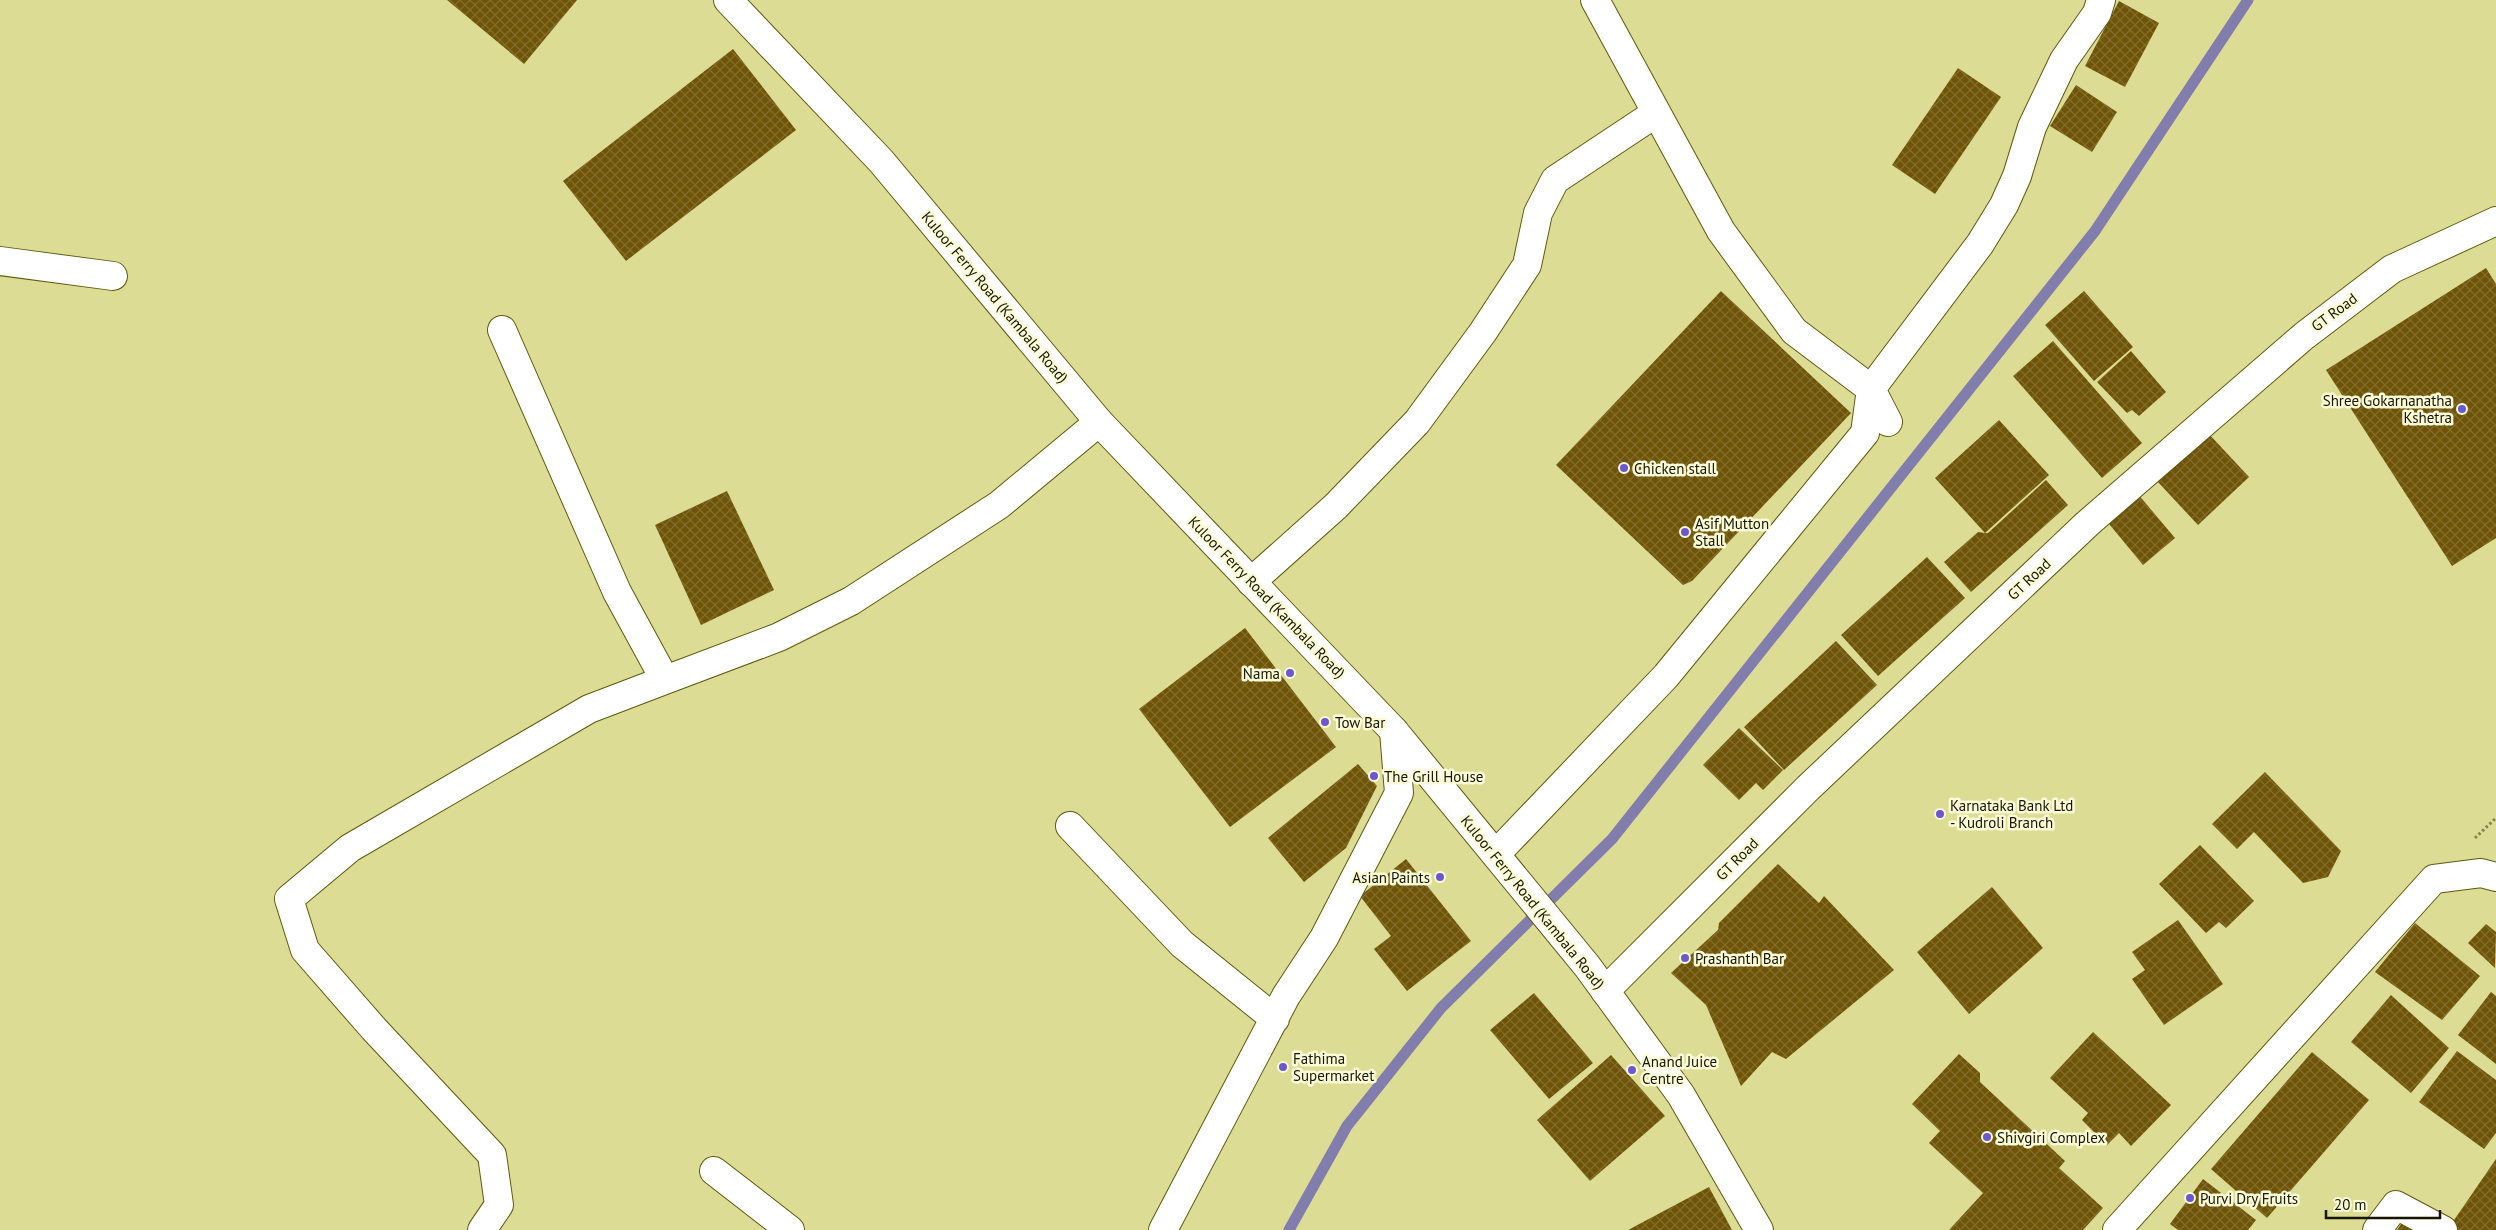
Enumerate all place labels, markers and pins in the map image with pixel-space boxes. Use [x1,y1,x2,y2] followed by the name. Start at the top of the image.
[2323,391,2452,427] place label: Shree Gokarnanatha Kshetra
[2456,403,2468,415] marker: Shree Gokarnanatha Kshetra
[1634,459,1717,478] place label: Chicken stall
[1618,462,1630,474] marker: Chicken stall
[1695,514,1769,550] place label: Asif Mutton Stall
[1679,526,1691,538] marker: Asif Mutton Stall
[1243,664,1280,683] place label: Nama
[1284,667,1296,679] marker: Nama
[1335,713,1385,732] place label: Tow Bar
[1319,716,1331,728] marker: Tow Bar
[1384,767,1483,786] place label: The Grill House
[1368,770,1380,782] marker: The Grill House
[1950,796,2073,832] place label: Karnataka Bank Ltd - Kudroli Branch
[1934,808,1946,820] marker: Karnataka Bank Ltd - Kudroli Branch
[1352,868,1430,887] place label: Asian Paints
[1434,871,1446,883] marker: Asian Paints
[1695,949,1784,968] place label: Prashanth Bar
[1679,952,1691,964] marker: Prashanth Bar
[1293,1049,1374,1085] place label: Fathima Supermarket
[1642,1052,1717,1088] place label: Anand Juice Centre
[1277,1061,1289,1073] marker: Fathima Supermarket
[1626,1064,1638,1076] marker: Anand Juice Centre
[1997,1128,2105,1147] place label: Shivgiri Complex
[1981,1131,1993,1143] marker: Shivgiri Complex
[2200,1189,2298,1208] place label: Purvi Dry Fruits
[2184,1192,2196,1204] marker: Purvi Dry Fruits

